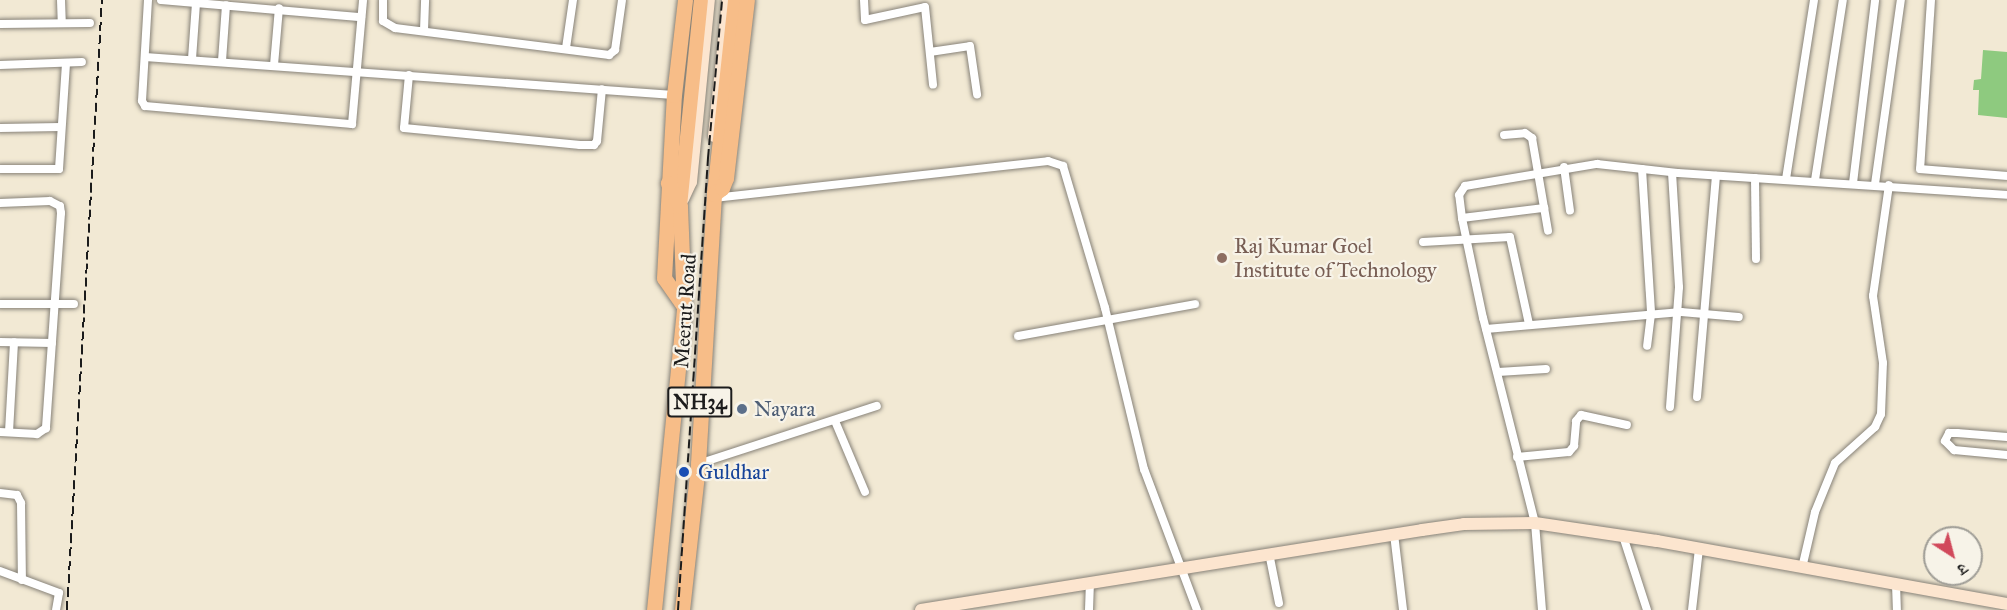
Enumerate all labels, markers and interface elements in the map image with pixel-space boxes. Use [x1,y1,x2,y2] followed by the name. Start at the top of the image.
[1234,233,1437,283] place label: Raj Kumar Goel Institute of Technology
[1215,251,1229,265] marker: Raj Kumar Goel Institute of Technology
[668,253,702,369] street label: Meerut Road
[667,385,733,419] road number: NH34
[754,396,815,422] place label: Nayara
[735,402,749,416] marker: Nayara
[698,459,769,485] place label: Guldhar
[675,463,693,481] marker: Guldhar
[1923,526,1983,586] north arrow
[1954,559,1972,579] text: उ

